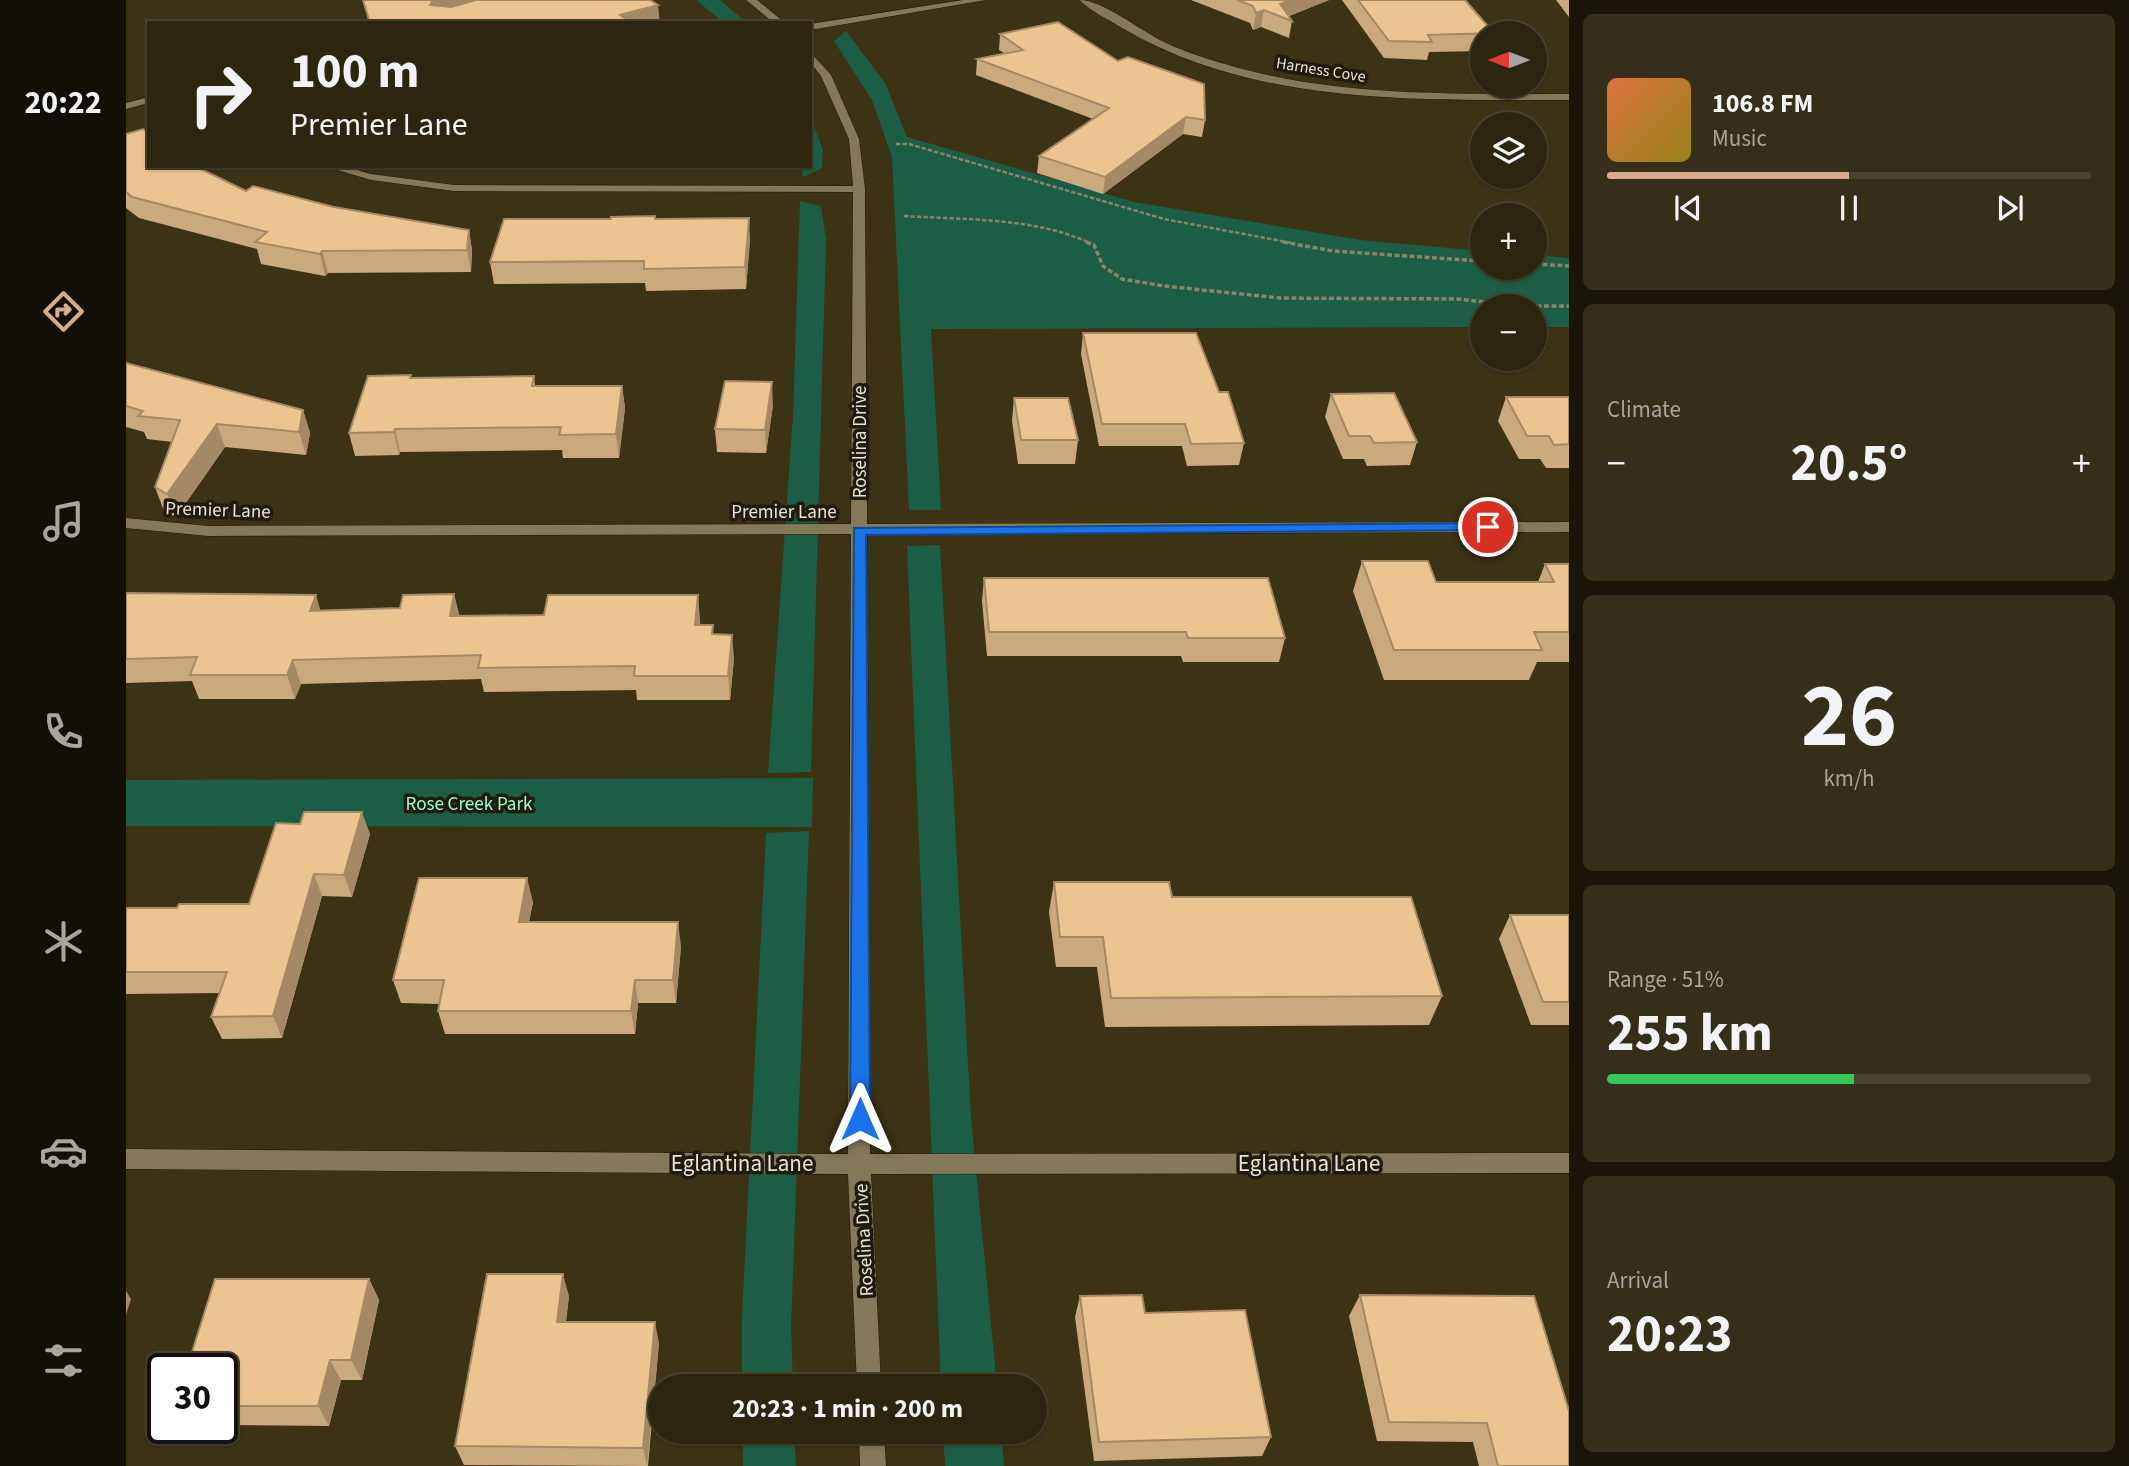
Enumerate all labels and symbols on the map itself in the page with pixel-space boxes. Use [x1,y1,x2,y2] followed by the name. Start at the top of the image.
[1470,21,1547,98] north arrow
[1274,52,1367,88] street label: Harness Cove
[847,386,874,498] street label: Roselina Drive
[165,495,271,526] street label: Premier Lane
[1458,497,1518,557] pin
[731,499,837,526] street label: Premier Lane
[406,791,533,818] park label: Rose Creek Park
[823,1082,897,1156] position arrow
[671,1147,813,1180] street label: Eglantina Lane
[1238,1147,1380,1180] street label: Eglantina Lane
[848,1183,881,1297] street label: Roselina Drive
[147,1353,238,1444] speed limit sign: 30

